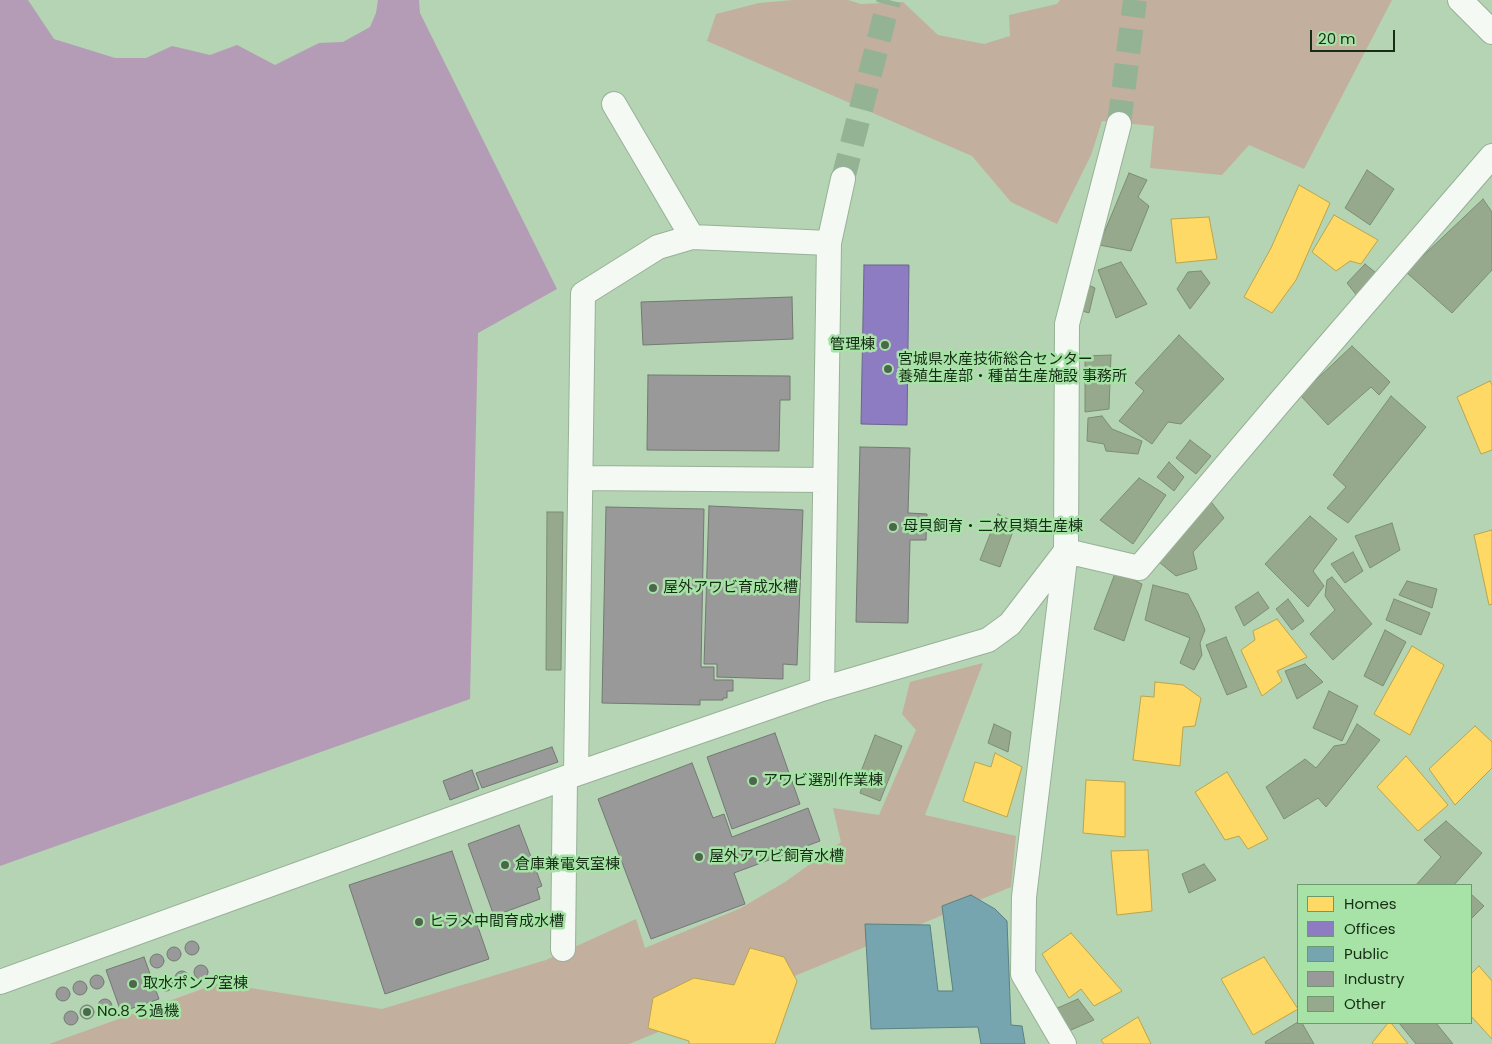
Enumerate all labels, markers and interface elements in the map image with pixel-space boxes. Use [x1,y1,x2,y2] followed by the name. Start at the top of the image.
[1312,20,1397,52] scale bar
[1318,28,1356,49] text: 20 m
[830,336,875,354] place label: 管理棟
[879,339,891,351] marker: 管理棟
[898,351,1127,386] place label: 宮城県水産技術総合センター 養殖生産部・種苗生産施設 事務所
[882,363,894,375] marker: 宮城県水産技術総合センター 養殖生産部・種苗生産施設 事務所
[903,518,1083,536] place label: 母貝飼育・二枚貝類生産棟
[887,521,899,533] marker: 母貝飼育・二枚貝類生産棟
[663,579,798,597] place label: 屋外アワビ育成水槽
[647,582,659,594] marker: 屋外アワビ育成水槽
[763,772,883,790] place label: アワビ選別作業棟
[747,775,759,787] marker: アワビ選別作業棟
[709,848,844,866] place label: 屋外アワビ飼育水槽
[693,851,705,863] marker: 屋外アワビ飼育水槽
[515,856,620,874] place label: 倉庫兼電気室棟
[499,859,511,871] marker: 倉庫兼電気室棟
[1297,884,1472,1024] legend
[1344,893,1397,914] text: Homes
[429,913,564,931] place label: ヒラメ中間育成水槽
[413,916,425,928] marker: ヒラメ中間育成水槽
[1344,918,1396,939] text: Offices
[1344,943,1389,964] text: Public
[1344,968,1404,989] text: Industry
[143,975,248,993] place label: 取水ポンプ室棟
[127,978,139,990] marker: 取水ポンプ室棟
[1344,993,1386,1014] text: Other
[97,1003,179,1021] place label: No.8 ろ過機
[81,1006,93,1018] marker: No.8 ろ過機

